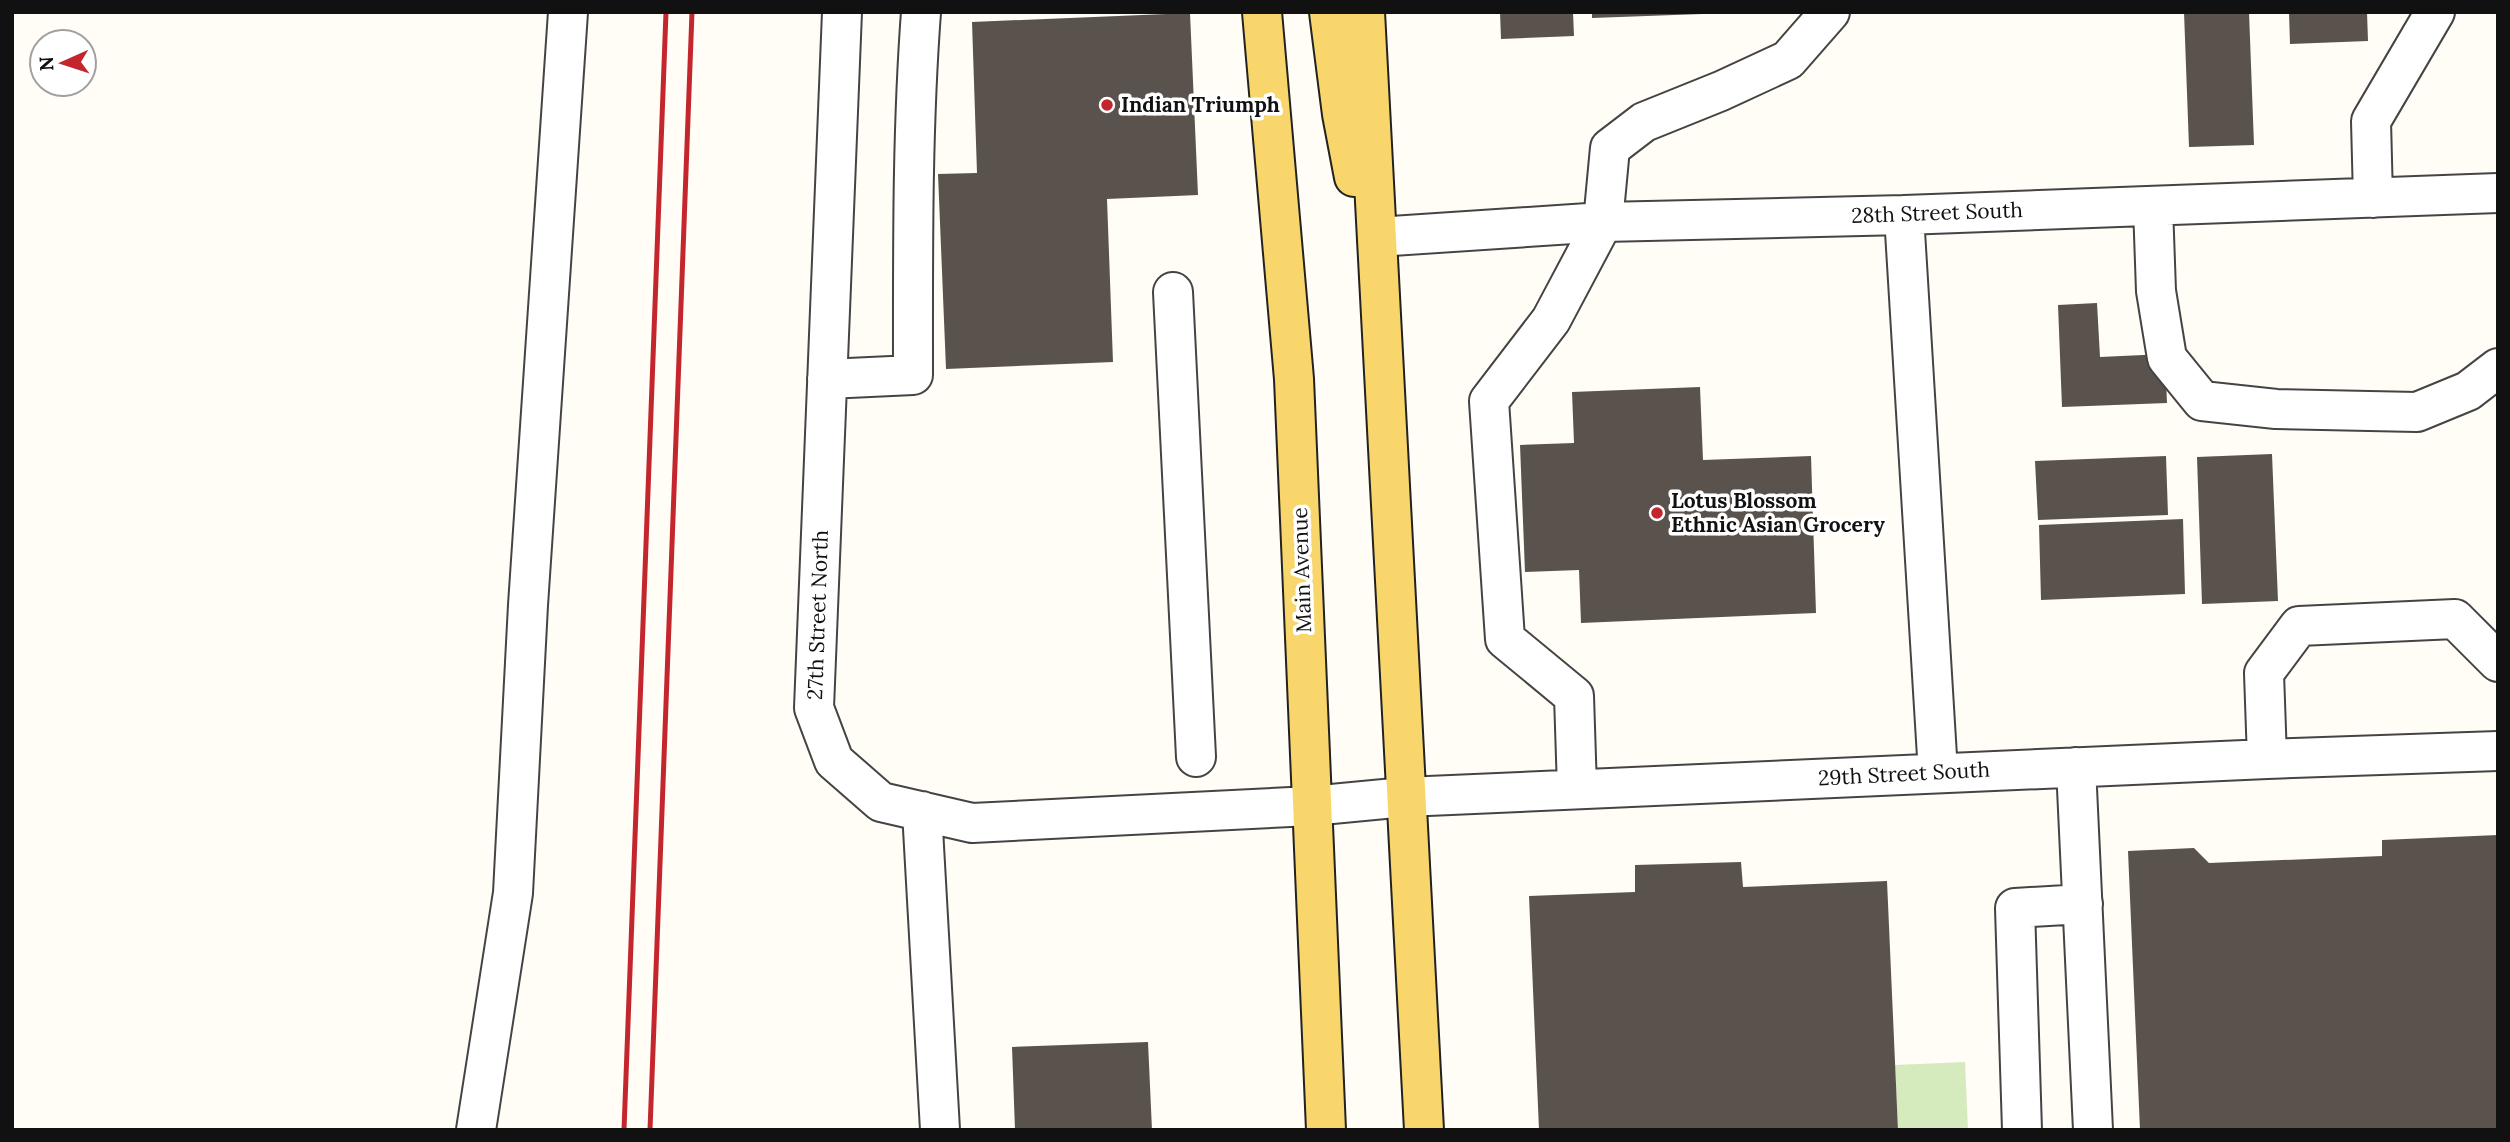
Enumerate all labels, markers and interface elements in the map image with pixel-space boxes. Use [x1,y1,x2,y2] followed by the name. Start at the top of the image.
[28,28,98,98] north arrow
[34,56,58,72] text: N
[1121,91,1280,118] place label: Indian Triumph
[1099,97,1115,113] marker: Indian Triumph
[1851,196,2023,229] street label: 28th Street South
[1671,487,1885,538] place label: Lotus Blossom Ethnic Asian Grocery
[1649,505,1665,521] marker: Lotus Blossom Ethnic Asian Grocery
[1286,507,1317,633] street label: Main Avenue
[801,529,834,701] street label: 27th Street North
[1817,756,1991,791] street label: 29th Street South

